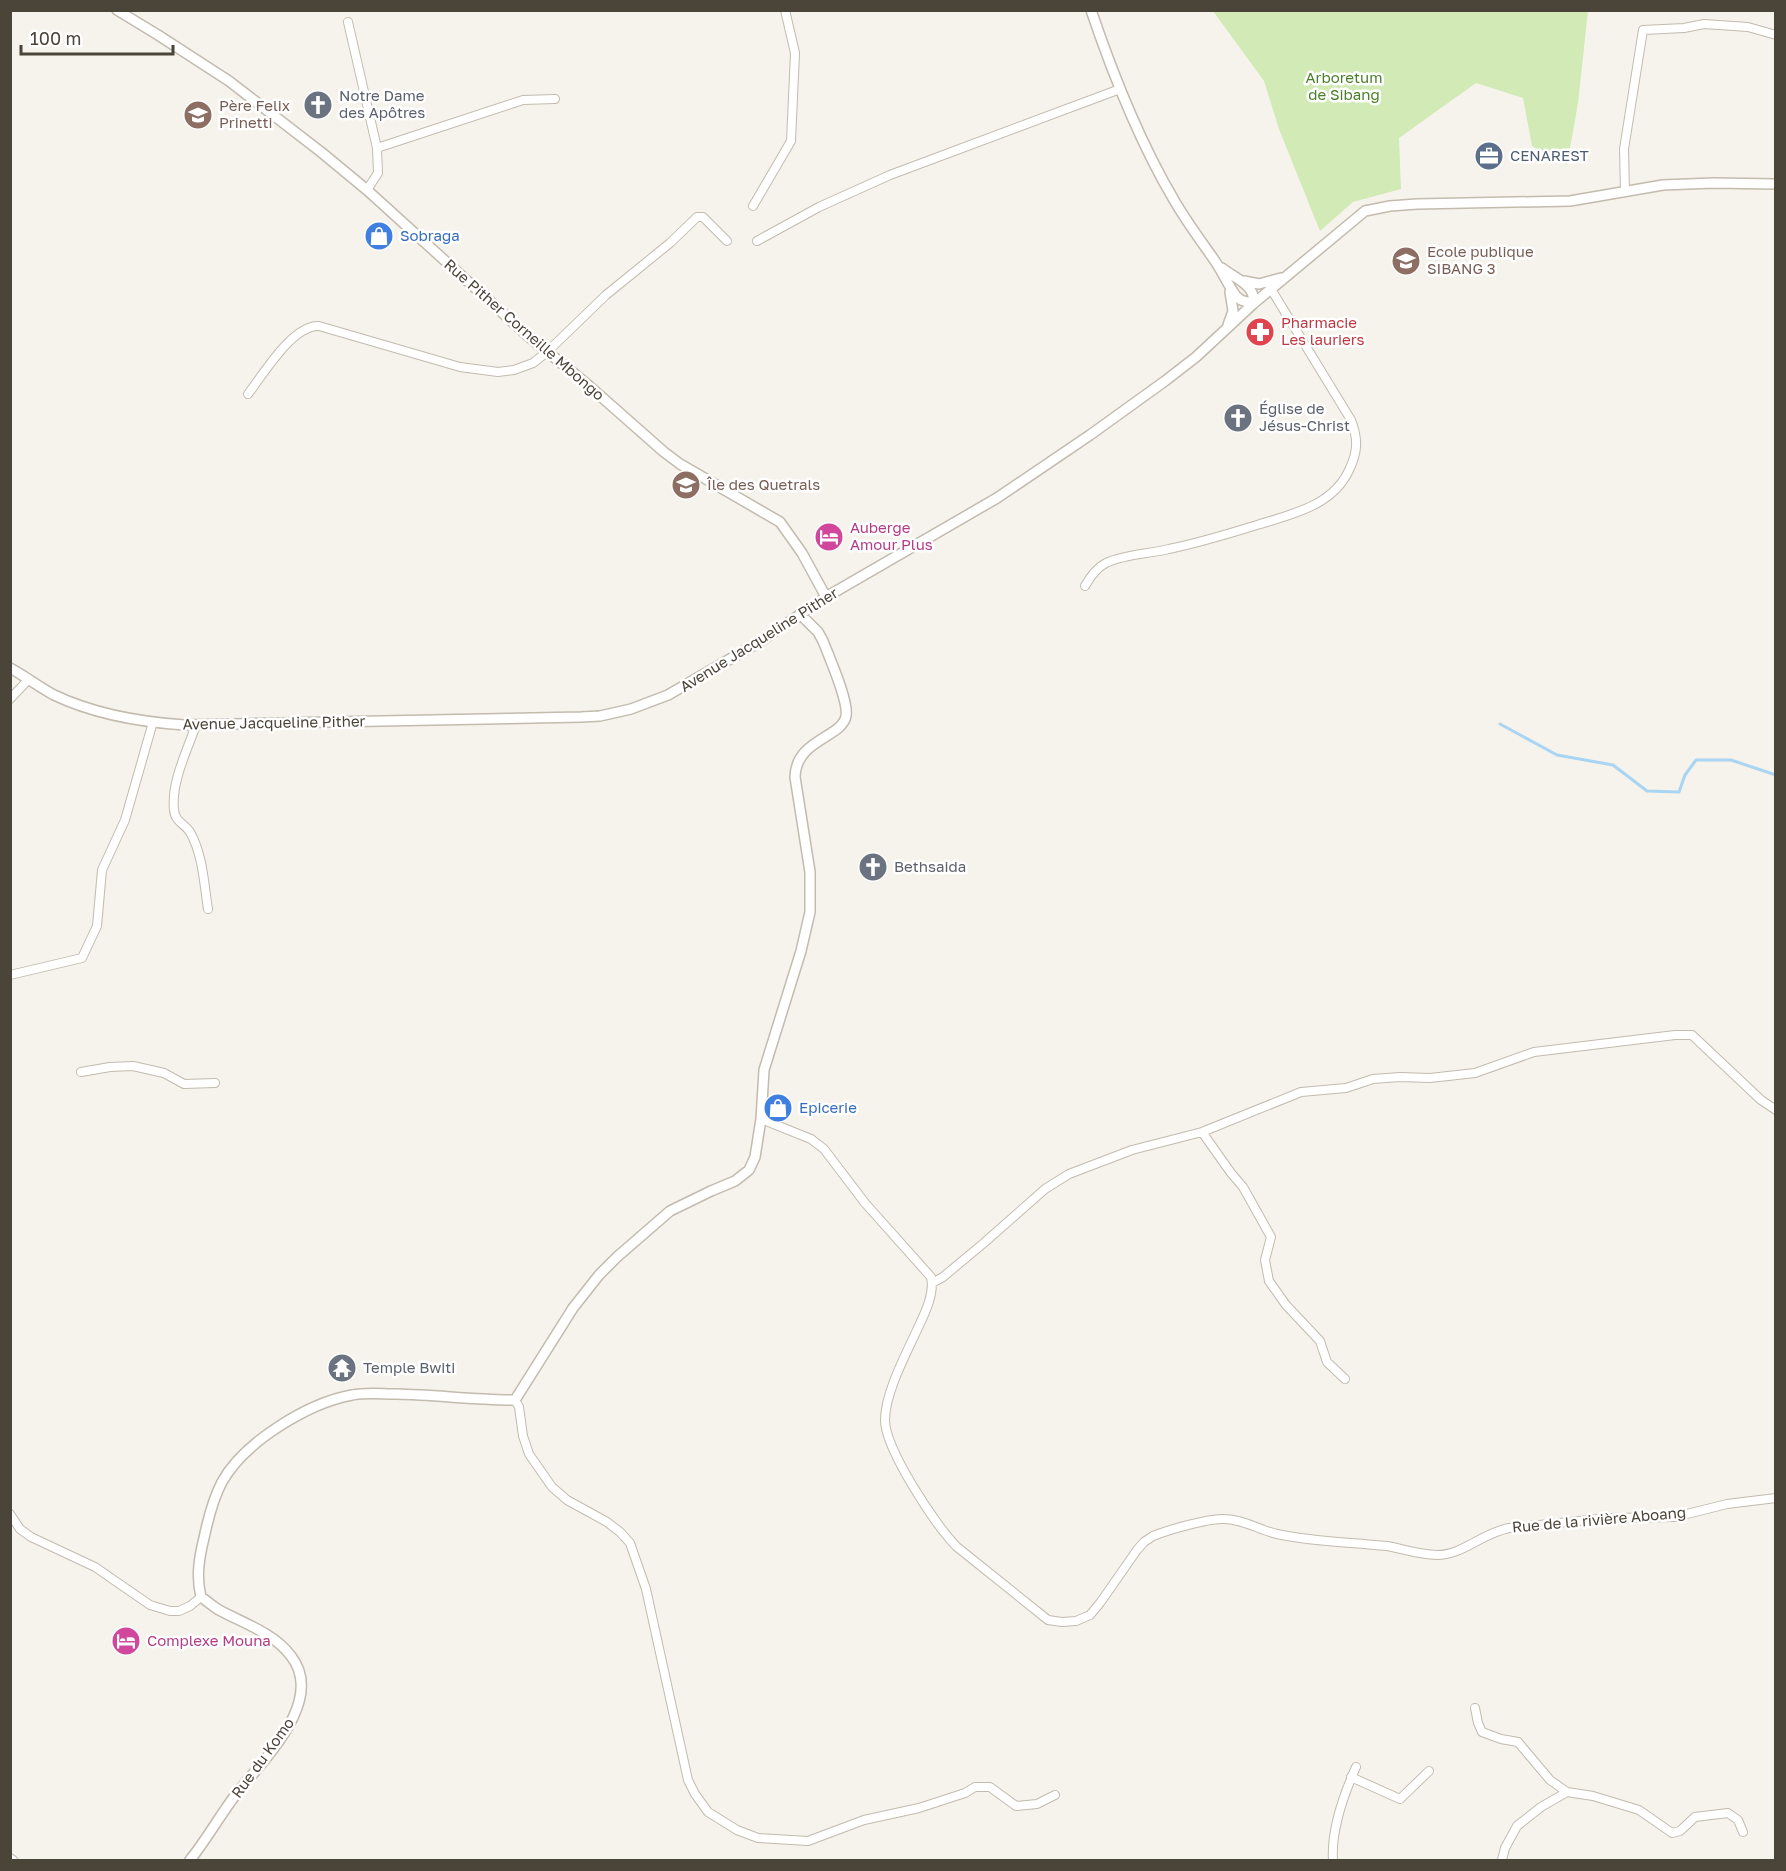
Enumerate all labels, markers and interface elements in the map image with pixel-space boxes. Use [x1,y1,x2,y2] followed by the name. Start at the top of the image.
[21,18,172,56] scale bar
[30,27,81,49] text: 100 m
[1306,68,1382,103] park label: Arboretum de Sibang
[339,86,425,121] place label: Notre Dame des Apôtres
[302,89,334,121] church icon: Notre Dame des Apôtres
[219,96,290,131] place label: Père Felix Prinetti
[182,99,214,131] school or university icon: Père Felix Prinetti
[1473,140,1505,172] office icon: CENAREST
[1510,146,1589,164] place label: CENAREST
[363,220,395,252] shop icon: Sobraga
[400,226,460,244] place label: Sobraga
[1427,242,1534,277] place label: Ecole publique SIBANG 3
[1390,245,1422,277] school or university icon: Ecole publique SIBANG 3
[441,255,608,404] street label: Rue Pither Corneille Mbongo
[1281,313,1365,348] place label: Pharmacie Les lauriers
[1244,316,1276,348] pharmacy icon: Pharmacie Les lauriers
[1259,399,1350,434] place label: Église de Jésus-Christ
[1222,402,1254,434] church icon: Église de Jésus-Christ
[670,469,702,501] school or university icon: Île des Quetrals
[706,475,820,493] place label: Île des Quetrals
[850,518,933,553] place label: Auberge Amour Plus
[813,521,845,553] hotel icon: Auberge Amour Plus
[676,583,841,695] street label: Avenue Jacqueline Pither
[182,711,366,733] street label: Avenue Jacqueline Pither
[857,851,889,883] church icon: Bethsaida
[894,857,966,875] place label: Bethsaida
[762,1092,794,1124] shop icon: Epicerie
[799,1098,857,1116] place label: Epicerie
[326,1352,358,1384] temple icon: Temple Bwiti
[363,1358,455,1376] place label: Temple Bwiti
[1511,1502,1687,1536] street label: Rue de la rivière Aboang
[110,1625,142,1657] hotel icon: Complexe Mouna
[147,1631,271,1649] place label: Complexe Mouna
[227,1714,297,1801] street label: Rue du Komo

